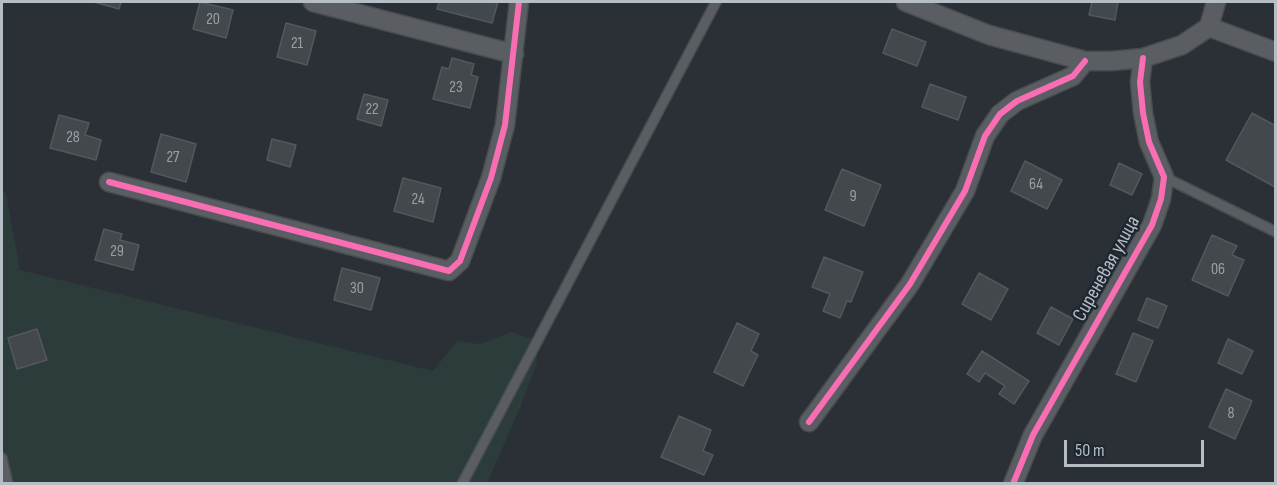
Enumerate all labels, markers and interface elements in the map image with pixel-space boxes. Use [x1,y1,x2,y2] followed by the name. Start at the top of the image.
[206,10,220,30] house number: 20
[291,34,303,54] house number: 21
[449,78,463,98] house number: 23
[365,100,379,120] house number: 22
[66,128,80,148] house number: 28
[166,148,180,168] house number: 27
[1029,175,1043,195] house number: 64
[849,187,857,207] house number: 9
[411,190,425,210] house number: 24
[1068,212,1146,326] street label: Сиреневая улица
[110,242,124,262] house number: 29
[1211,260,1225,280] house number: 06
[350,279,364,299] house number: 30
[1227,404,1235,424] house number: 8
[1067,428,1206,466] scale bar
[1075,440,1105,461] text: 50 m

